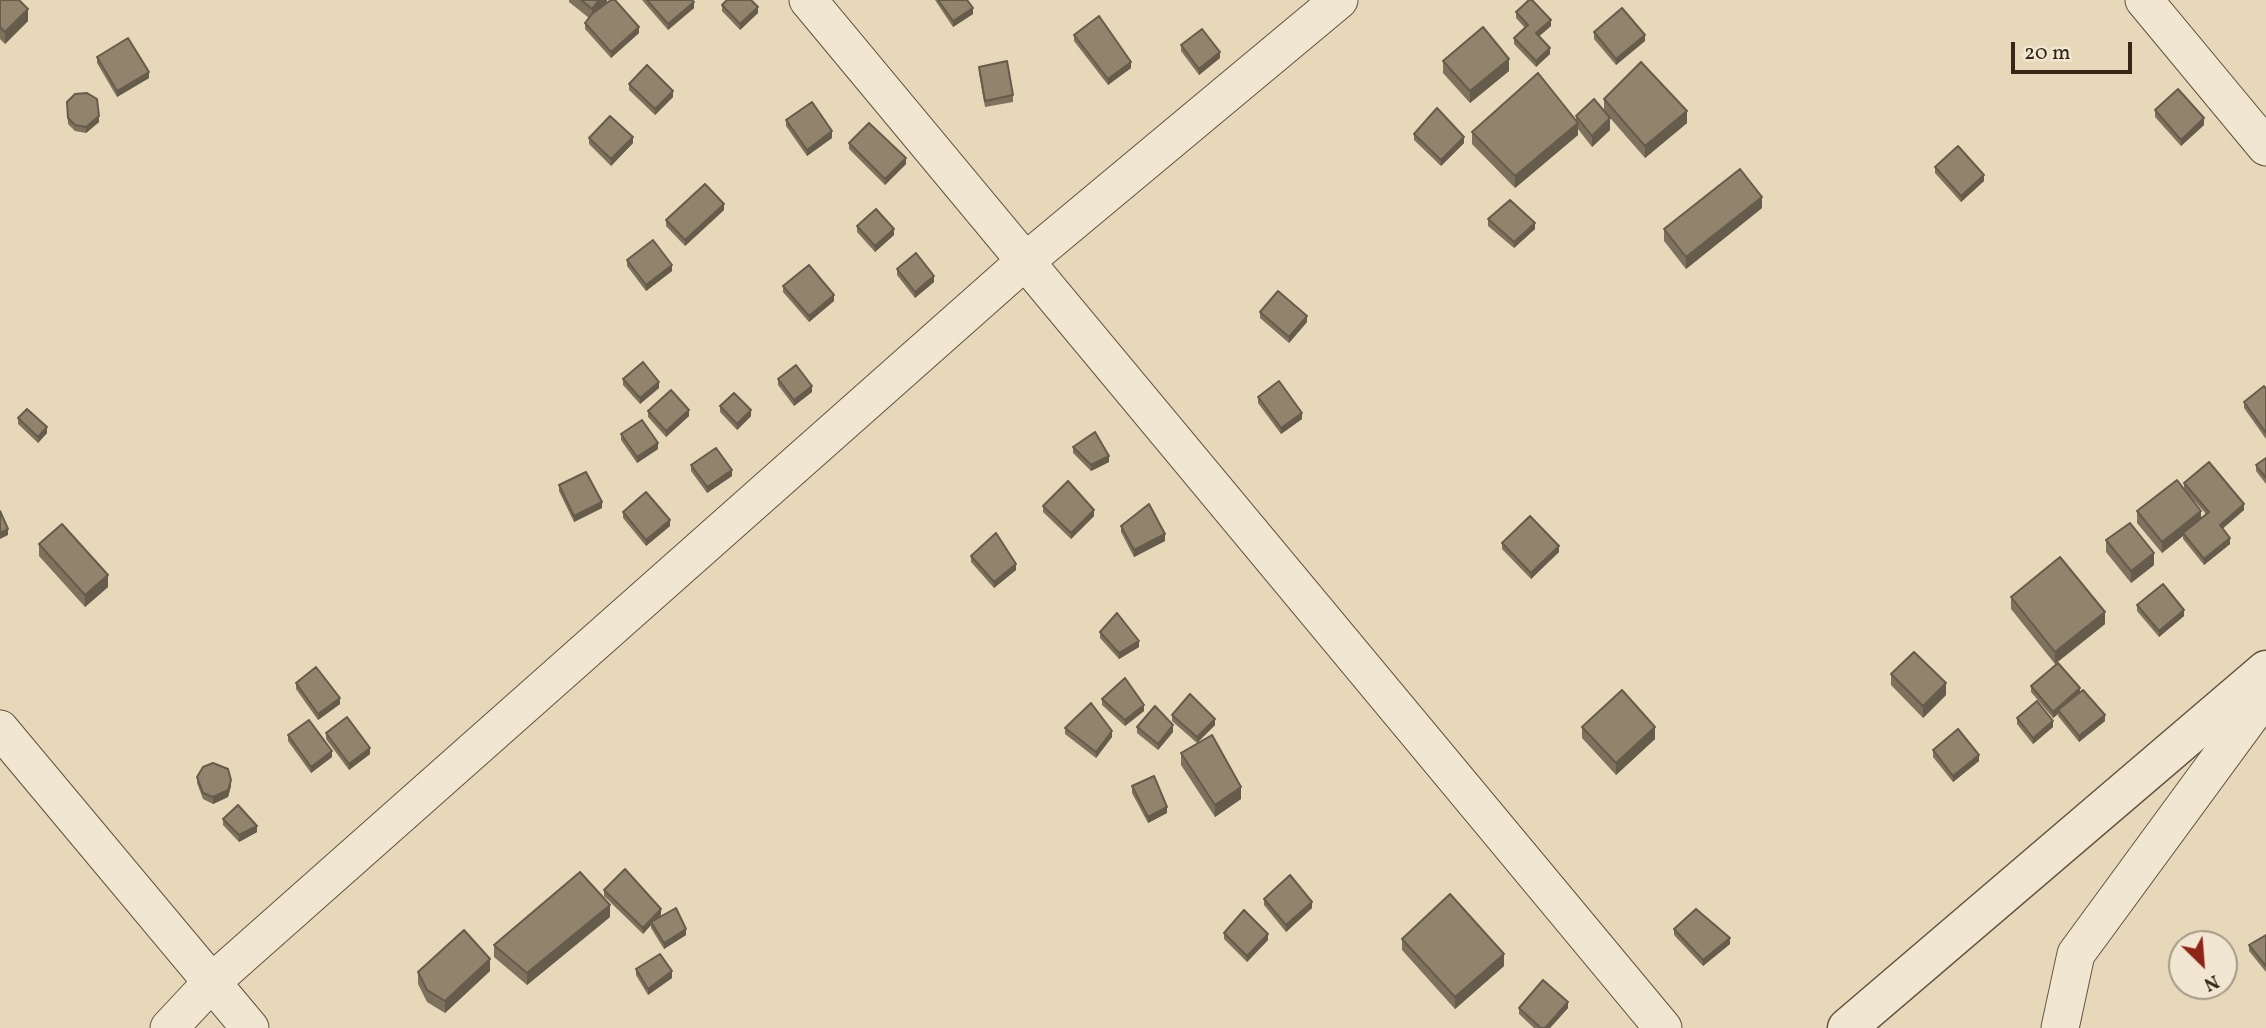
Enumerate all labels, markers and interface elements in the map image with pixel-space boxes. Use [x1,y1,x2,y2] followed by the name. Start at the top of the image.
[2014,28,2135,72] scale bar
[2024,39,2070,68] text: 20 m
[2168,930,2238,1000] north arrow
[2199,968,2223,997] text: N

